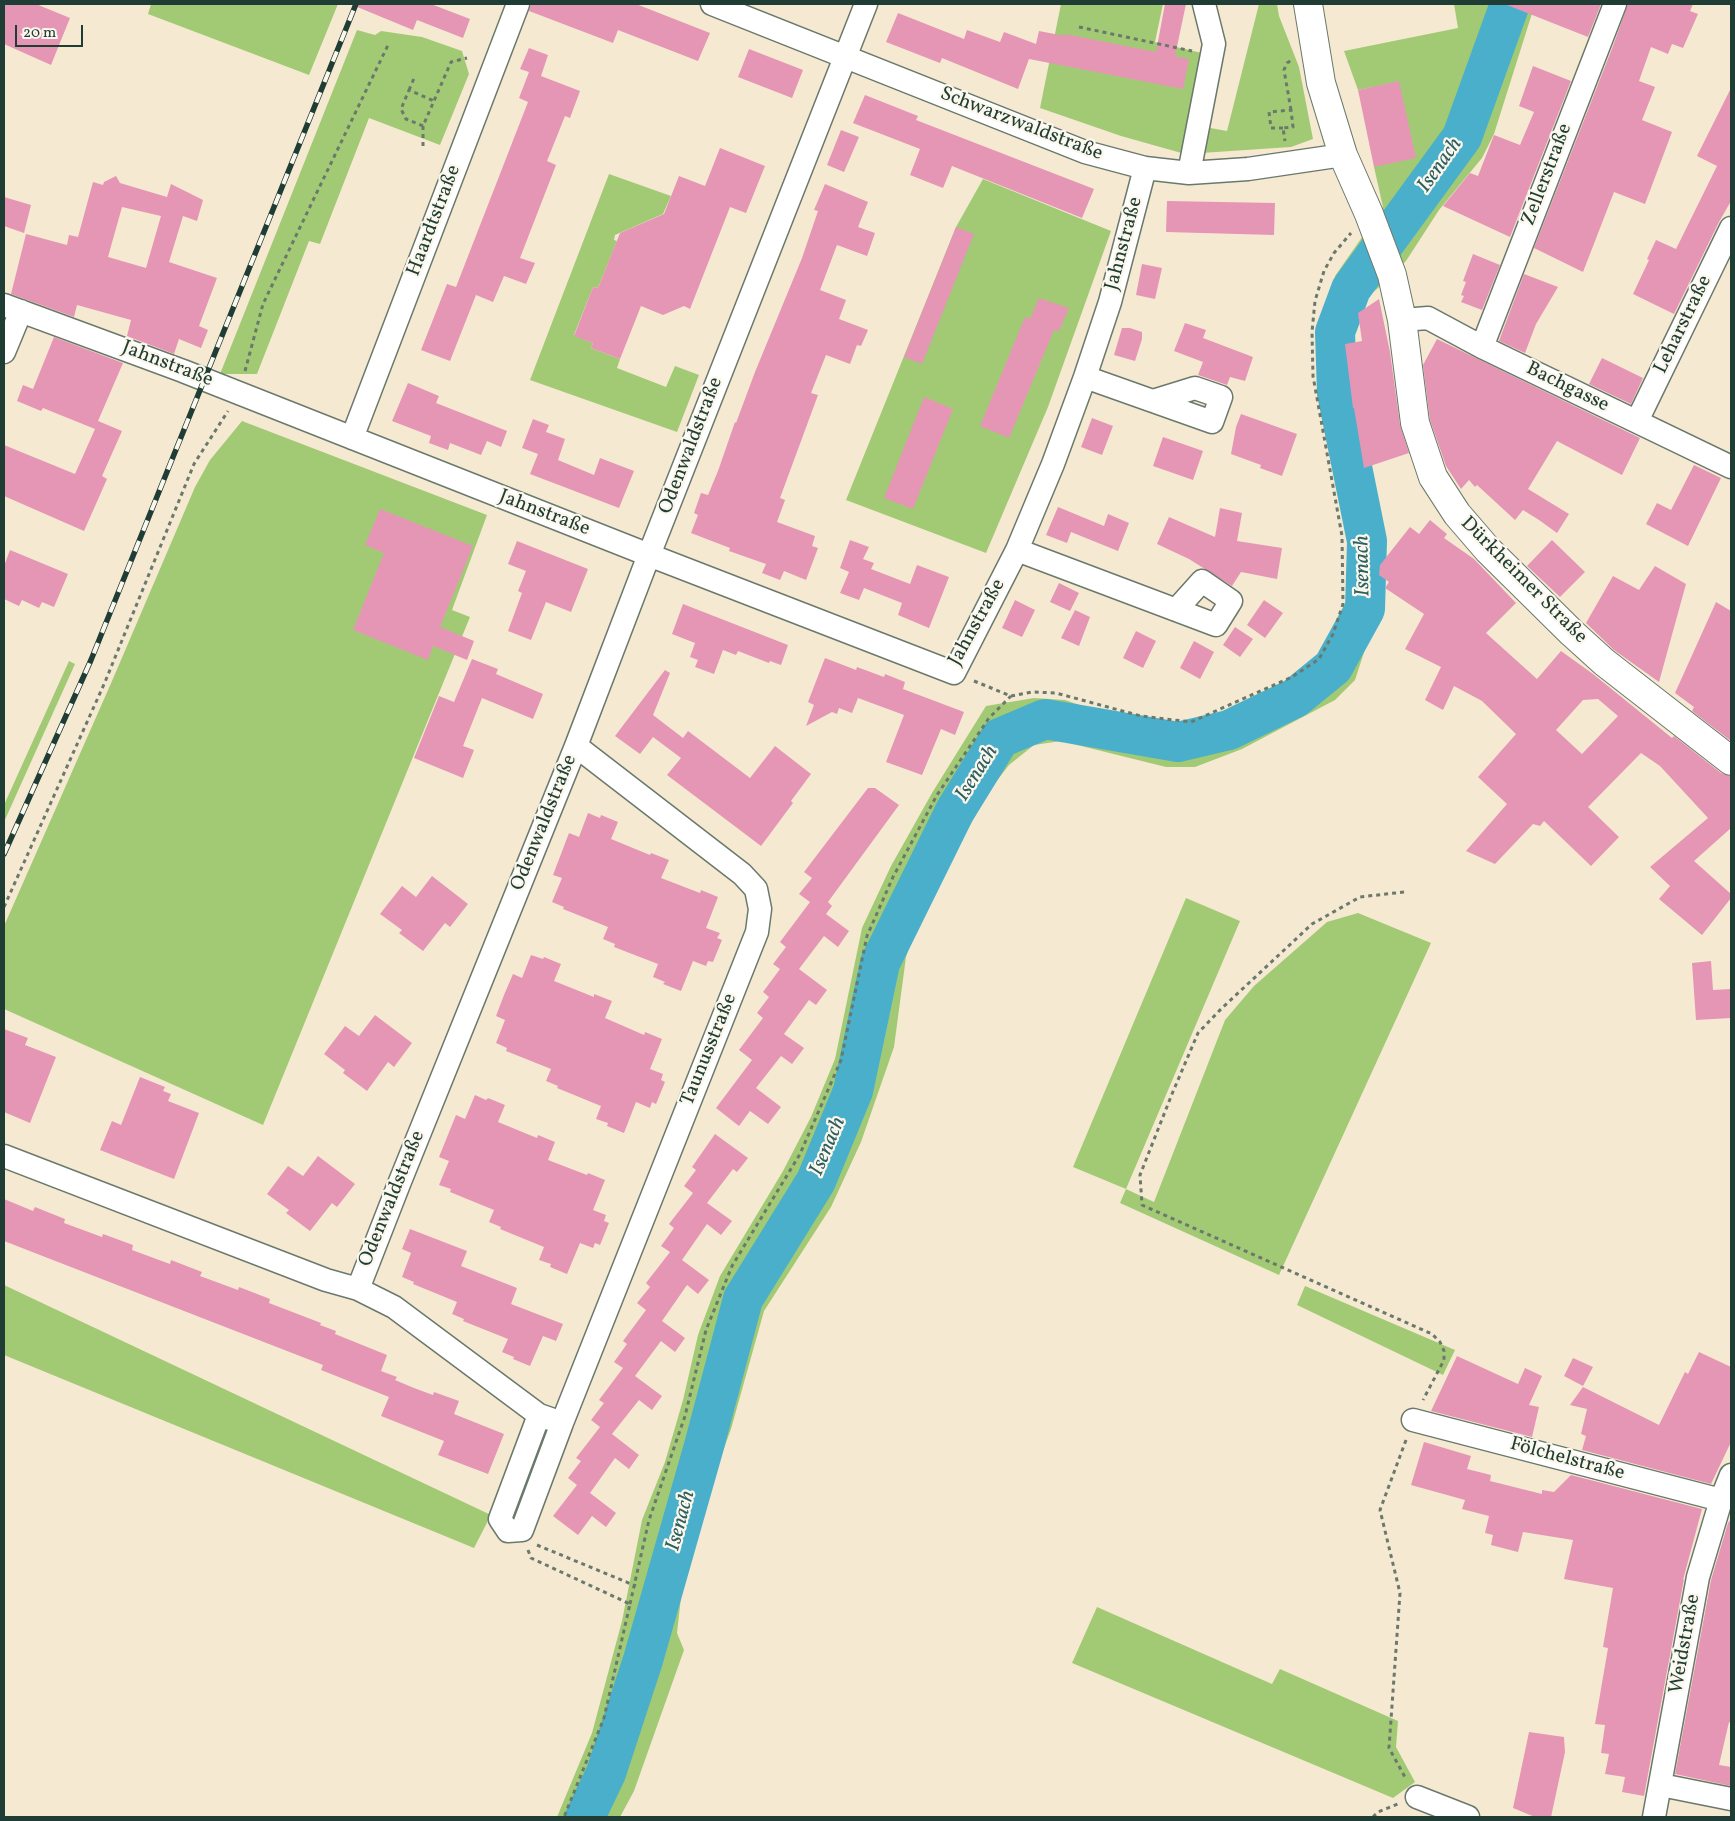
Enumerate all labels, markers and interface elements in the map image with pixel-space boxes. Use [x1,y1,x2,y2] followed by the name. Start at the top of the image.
[18,15,85,47] scale bar
[23,23,56,44] text: 20 m
[936,83,1106,167] street label: Schwarzwaldstraße
[1518,121,1578,229] street label: Zellerstraße
[1413,134,1469,198] water label: Isenach
[403,162,467,280] street label: Haardtstraße
[1101,195,1149,293] street label: Jahnstraße
[1650,272,1718,378] street label: Leharstraße
[118,337,216,393] street label: Jahnstraße
[1521,358,1613,418] street label: Bachgasse
[655,374,729,518] street label: Odenwaldstraße
[495,486,593,542] street label: Jahnstraße
[1454,512,1592,650] street label: Dürkheimer Straße
[1351,535,1377,597] water label: Isenach
[944,575,1012,671] street label: Jahnstraße
[951,741,1005,807] water label: Isenach
[507,751,583,895] street label: Odenwaldstraße
[677,990,743,1110] street label: Taunusstraße
[805,1114,853,1180] water label: Isenach
[355,1127,431,1271] street label: Odenwaldstraße
[1507,1433,1627,1487] street label: Fölchelstraße
[662,1488,702,1554] water label: Isenach
[1665,1592,1707,1696] street label: Weidstraße

